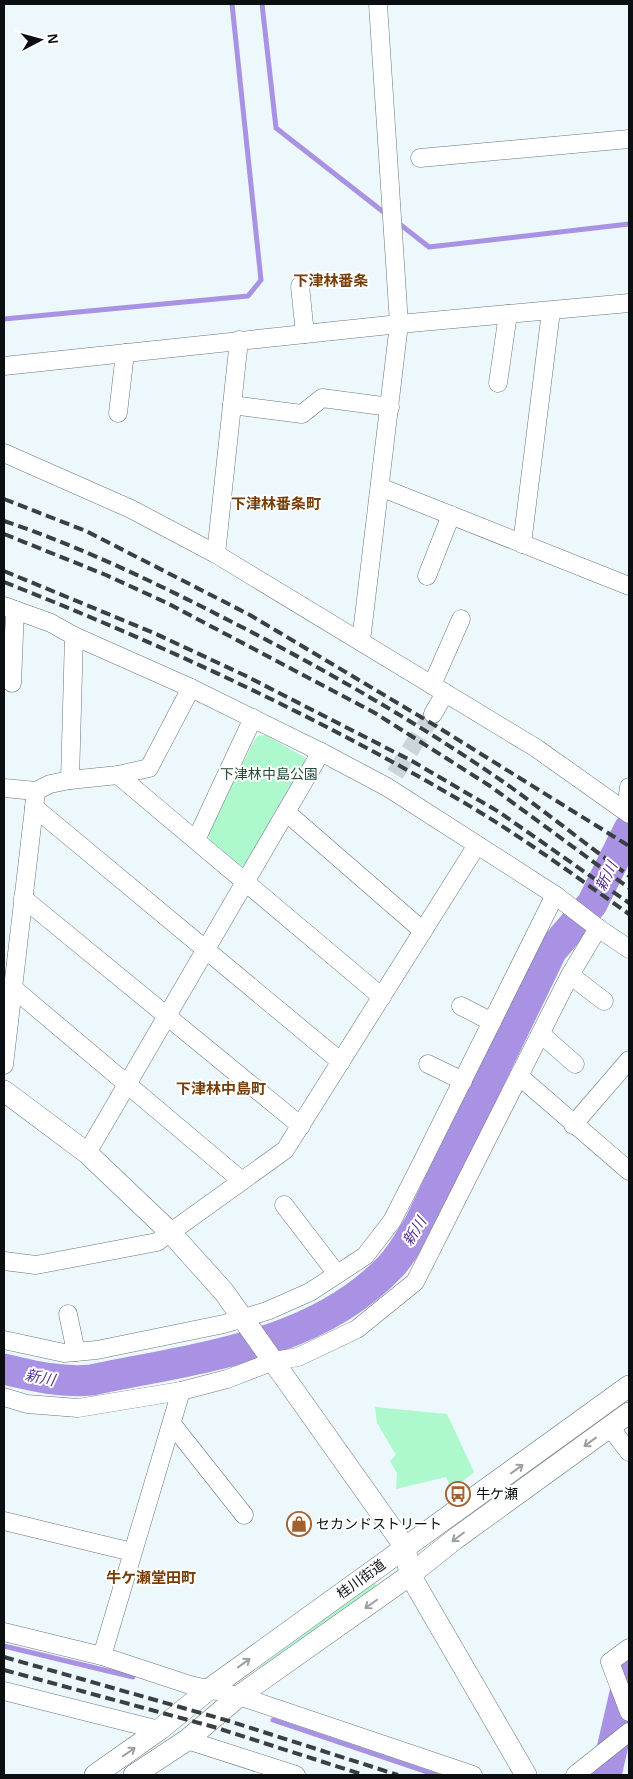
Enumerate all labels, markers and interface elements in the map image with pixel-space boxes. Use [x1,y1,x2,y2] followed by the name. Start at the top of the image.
[15,15,65,65] north arrow
[44,33,61,45] text: N
[293,272,369,289] district label: 下津林番条
[231,495,321,512] district label: 下津林番条町
[220,766,318,782] park label: 下津林中島公園
[592,857,621,893] water label: 新川
[176,1080,266,1097] district label: 下津林中島町
[399,1212,430,1248] water label: 新川
[24,1366,58,1389] water label: 新川
[583,1437,597,1447] one-way arrow
[509,1464,523,1474] one-way arrow
[445,1481,471,1507] bus stop icon: 牛ケ瀬
[476,1486,518,1502] place label: 牛ケ瀬
[286,1511,312,1537] shop icon: セカンドストリート
[316,1516,442,1532] place label: セカンドストリート
[451,1532,465,1542] one-way arrow
[334,1556,388,1602] street label: 桂川街道
[106,1569,196,1586] district label: 牛ケ瀬堂田町
[364,1598,378,1609] one-way arrow
[237,1658,251,1668] one-way arrow
[121,1747,135,1757] one-way arrow

